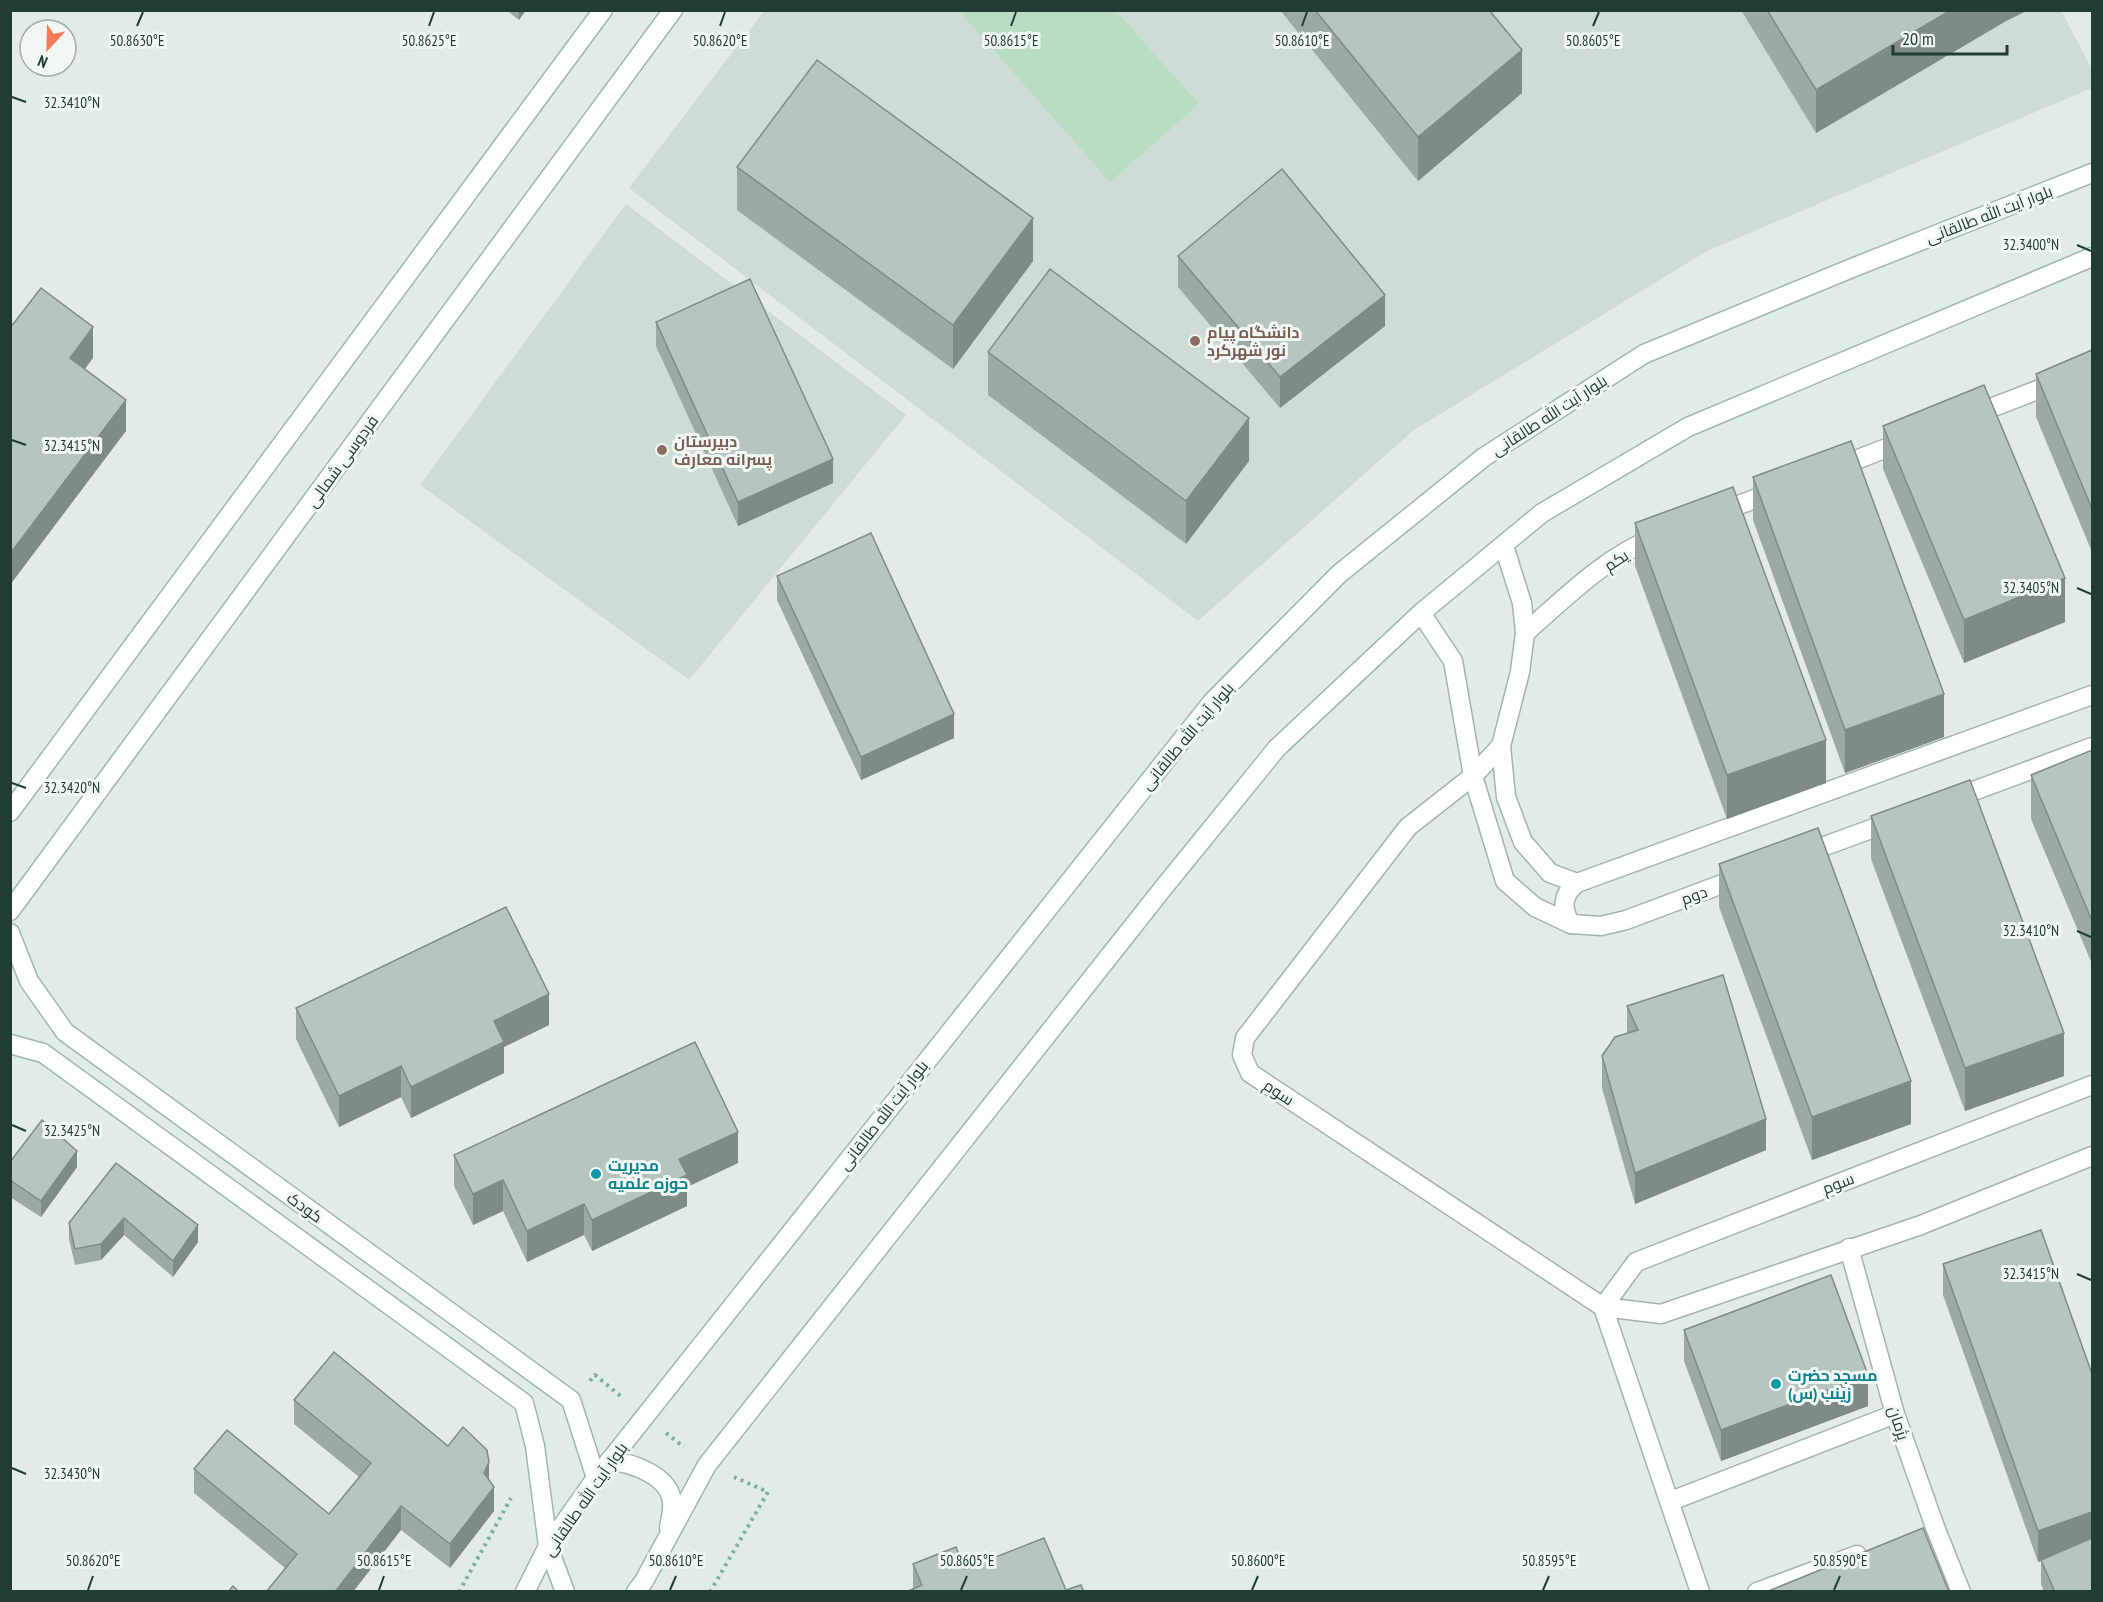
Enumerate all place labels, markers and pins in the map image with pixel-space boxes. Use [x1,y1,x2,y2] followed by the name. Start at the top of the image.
[1207,322,1300,360] place label: دانشگاه پیام نور شهرکرد
[1188,334,1202,348] marker: دانشگاه پیام نور شهرکرد
[674,431,772,471] place label: دبیرستان پسرانه معارف
[655,443,669,457] marker: دبیرستان پسرانه معارف
[608,1155,688,1193] place label: مدیریت حوزه علمیه
[589,1167,603,1181] marker: مدیریت حوزه علمیه
[1788,1365,1878,1403] place label: مسجد حضرت زینب (س)
[1769,1377,1783,1391] marker: مسجد حضرت زینب (س)

